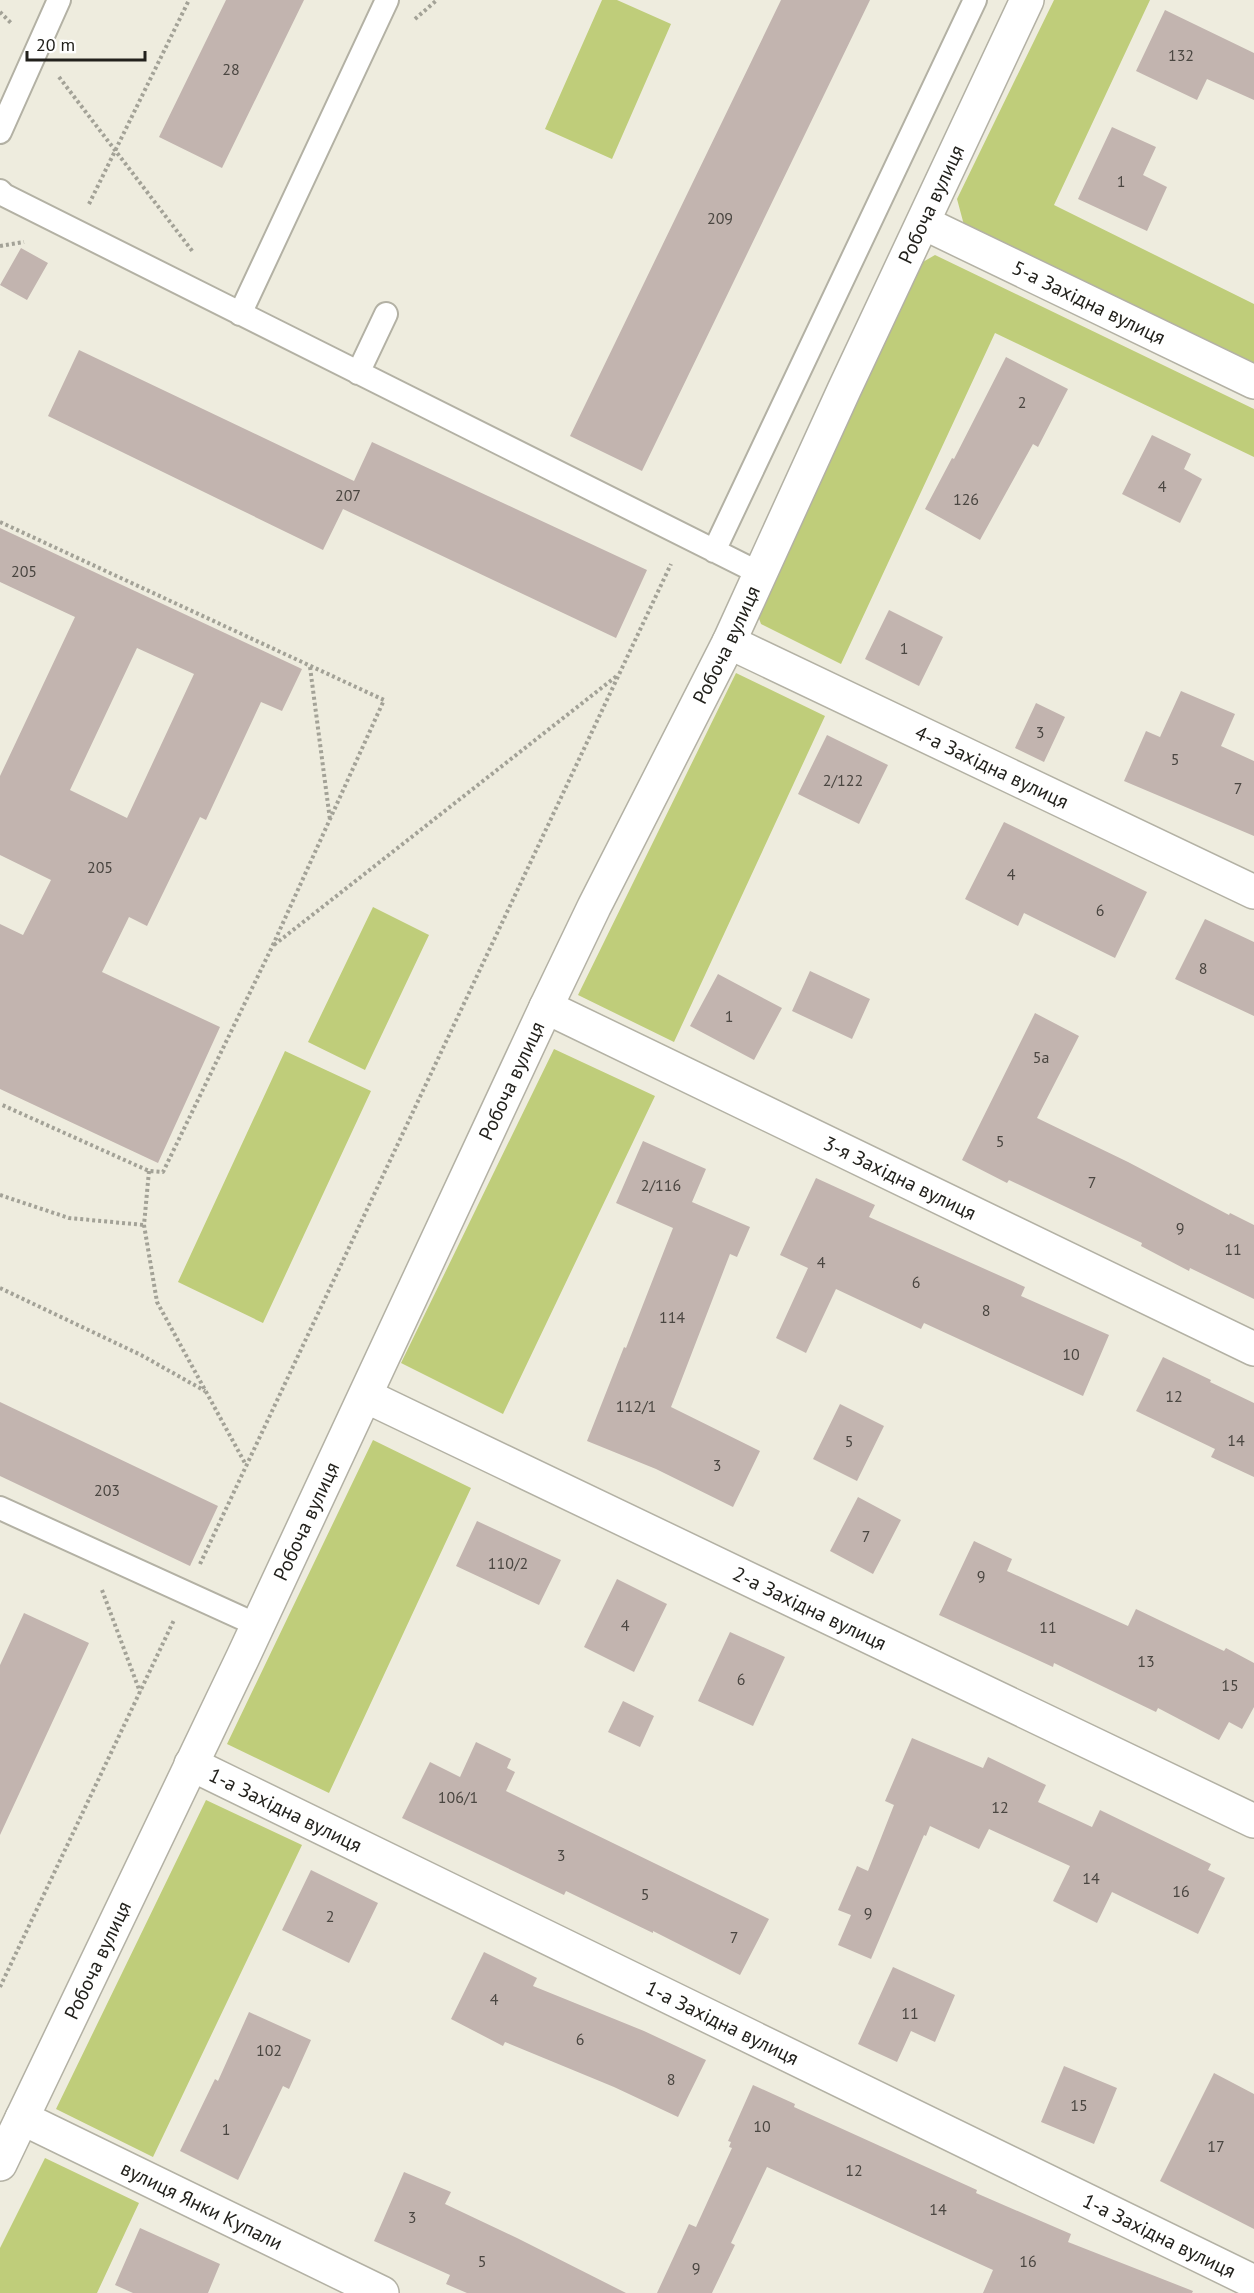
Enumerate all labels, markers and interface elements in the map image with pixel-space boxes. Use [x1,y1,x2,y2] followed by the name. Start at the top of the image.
[27,24,146,62] scale bar
[36,33,75,56] text: 20 m
[1168,45,1194,65] house number: 132
[222,59,240,79] house number: 28
[892,141,970,268] street label: Робоча вулиця
[1117,171,1125,191] house number: 1
[707,208,733,228] house number: 209
[1008,254,1170,350] street label: 5-а Західна вулиця
[1018,392,1026,412] house number: 2
[1158,476,1167,496] house number: 4
[335,485,361,505] house number: 207
[953,489,979,509] house number: 126
[11,561,37,581] house number: 205
[687,582,766,708] street label: Робоча вулиця
[900,638,908,658] house number: 1
[911,719,1073,815] street label: 4-а Західна вулиця
[1036,722,1044,742] house number: 3
[1171,749,1179,769] house number: 5
[823,770,863,790] house number: 2/122
[1234,778,1242,798] house number: 7
[87,857,113,877] house number: 205
[1007,864,1016,884] house number: 4
[1096,900,1104,920] house number: 6
[1199,958,1207,978] house number: 8
[725,1006,733,1026] house number: 1
[473,1017,550,1144] street label: Робоча вулиця
[1033,1047,1049,1067] house number: 5а
[819,1130,981,1226] street label: 3-я Західна вулиця
[996,1131,1004,1151] house number: 5
[1088,1172,1096,1192] house number: 7
[641,1175,681,1195] house number: 2/116
[1176,1218,1184,1238] house number: 9
[1224,1239,1242,1259] house number: 11
[817,1252,826,1272] house number: 4
[912,1272,920,1292] house number: 6
[982,1300,990,1320] house number: 8
[659,1307,685,1327] house number: 114
[1062,1344,1080,1364] house number: 10
[1165,1386,1183,1406] house number: 12
[616,1396,656,1416] house number: 112/1
[1227,1430,1245,1450] house number: 14
[845,1431,853,1451] house number: 5
[713,1455,721,1475] house number: 3
[267,1458,345,1585] street label: Робоча вулиця
[94,1480,120,1500] house number: 203
[862,1526,870,1546] house number: 7
[488,1553,528,1573] house number: 110/2
[729,1561,891,1656] street label: 2-а Західна вулиця
[977,1566,985,1586] house number: 9
[621,1615,630,1635] house number: 4
[1039,1617,1057,1637] house number: 11
[1137,1651,1155,1671] house number: 13
[737,1669,745,1689] house number: 6
[1221,1675,1239,1695] house number: 15
[205,1762,366,1858] street label: 1-а Західна вулиця
[438,1787,478,1807] house number: 106/1
[991,1797,1009,1817] house number: 12
[557,1845,565,1865] house number: 3
[1082,1868,1100,1888] house number: 14
[1172,1881,1190,1901] house number: 16
[641,1884,649,1904] house number: 5
[58,1897,137,2024] street label: Робоча вулиця
[864,1903,872,1923] house number: 9
[326,1906,334,1926] house number: 2
[730,1927,738,1947] house number: 7
[641,1975,803,2071] street label: 1-а Західна вулиця
[490,1989,499,2009] house number: 4
[901,2003,919,2023] house number: 11
[576,2029,584,2049] house number: 6
[256,2040,282,2060] house number: 102
[667,2069,675,2089] house number: 8
[1070,2095,1088,2115] house number: 15
[753,2116,771,2136] house number: 10
[222,2119,230,2139] house number: 1
[1207,2136,1225,2156] house number: 17
[117,2155,287,2256] street label: вулиця Янки Купали
[845,2160,863,2180] house number: 12
[1078,2187,1240,2284] street label: 1-а Західна вулиця
[929,2199,947,2219] house number: 14
[408,2207,416,2227] house number: 3
[478,2251,486,2271] house number: 5
[1019,2251,1037,2271] house number: 16
[692,2258,700,2278] house number: 9

